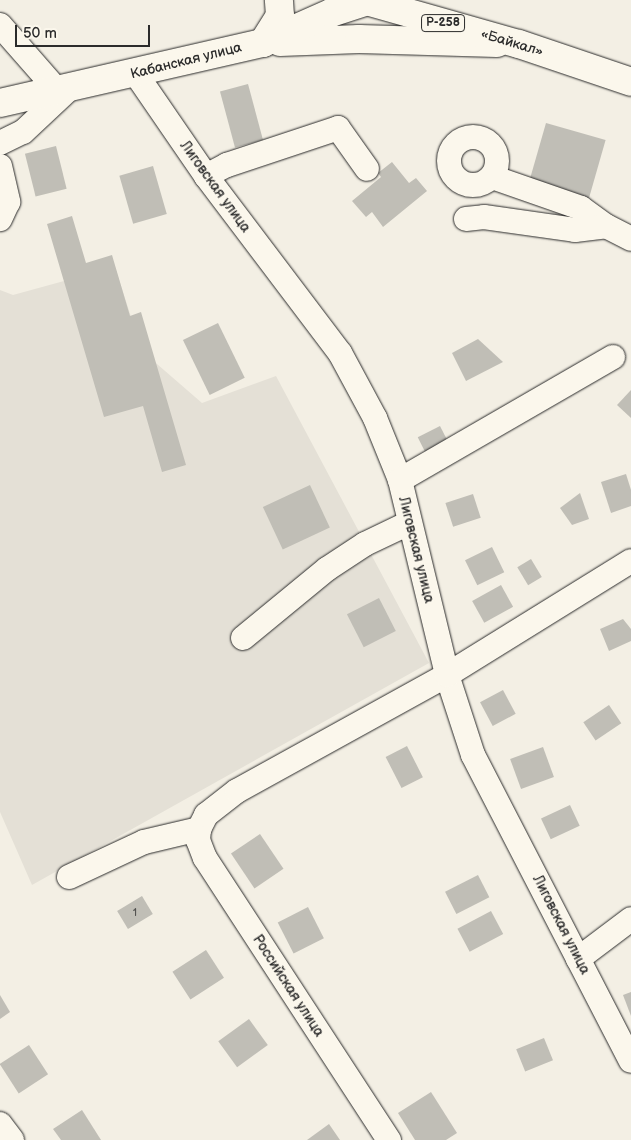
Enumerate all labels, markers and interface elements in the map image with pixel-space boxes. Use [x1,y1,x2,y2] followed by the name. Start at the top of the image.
[420,13,466,32] road number: Р-258
[18,15,152,47] scale bar
[23,24,57,43] text: 50 m
[479,26,545,60] street label: «Байкал»
[129,39,243,83] street label: Кабанская улица
[176,138,254,236] street label: Лиговская улица
[395,495,437,605] street label: Лиговская улица
[529,873,593,977] street label: Лиговская улица
[133,906,137,920] house number: 1
[249,932,327,1040] street label: Российская улица

